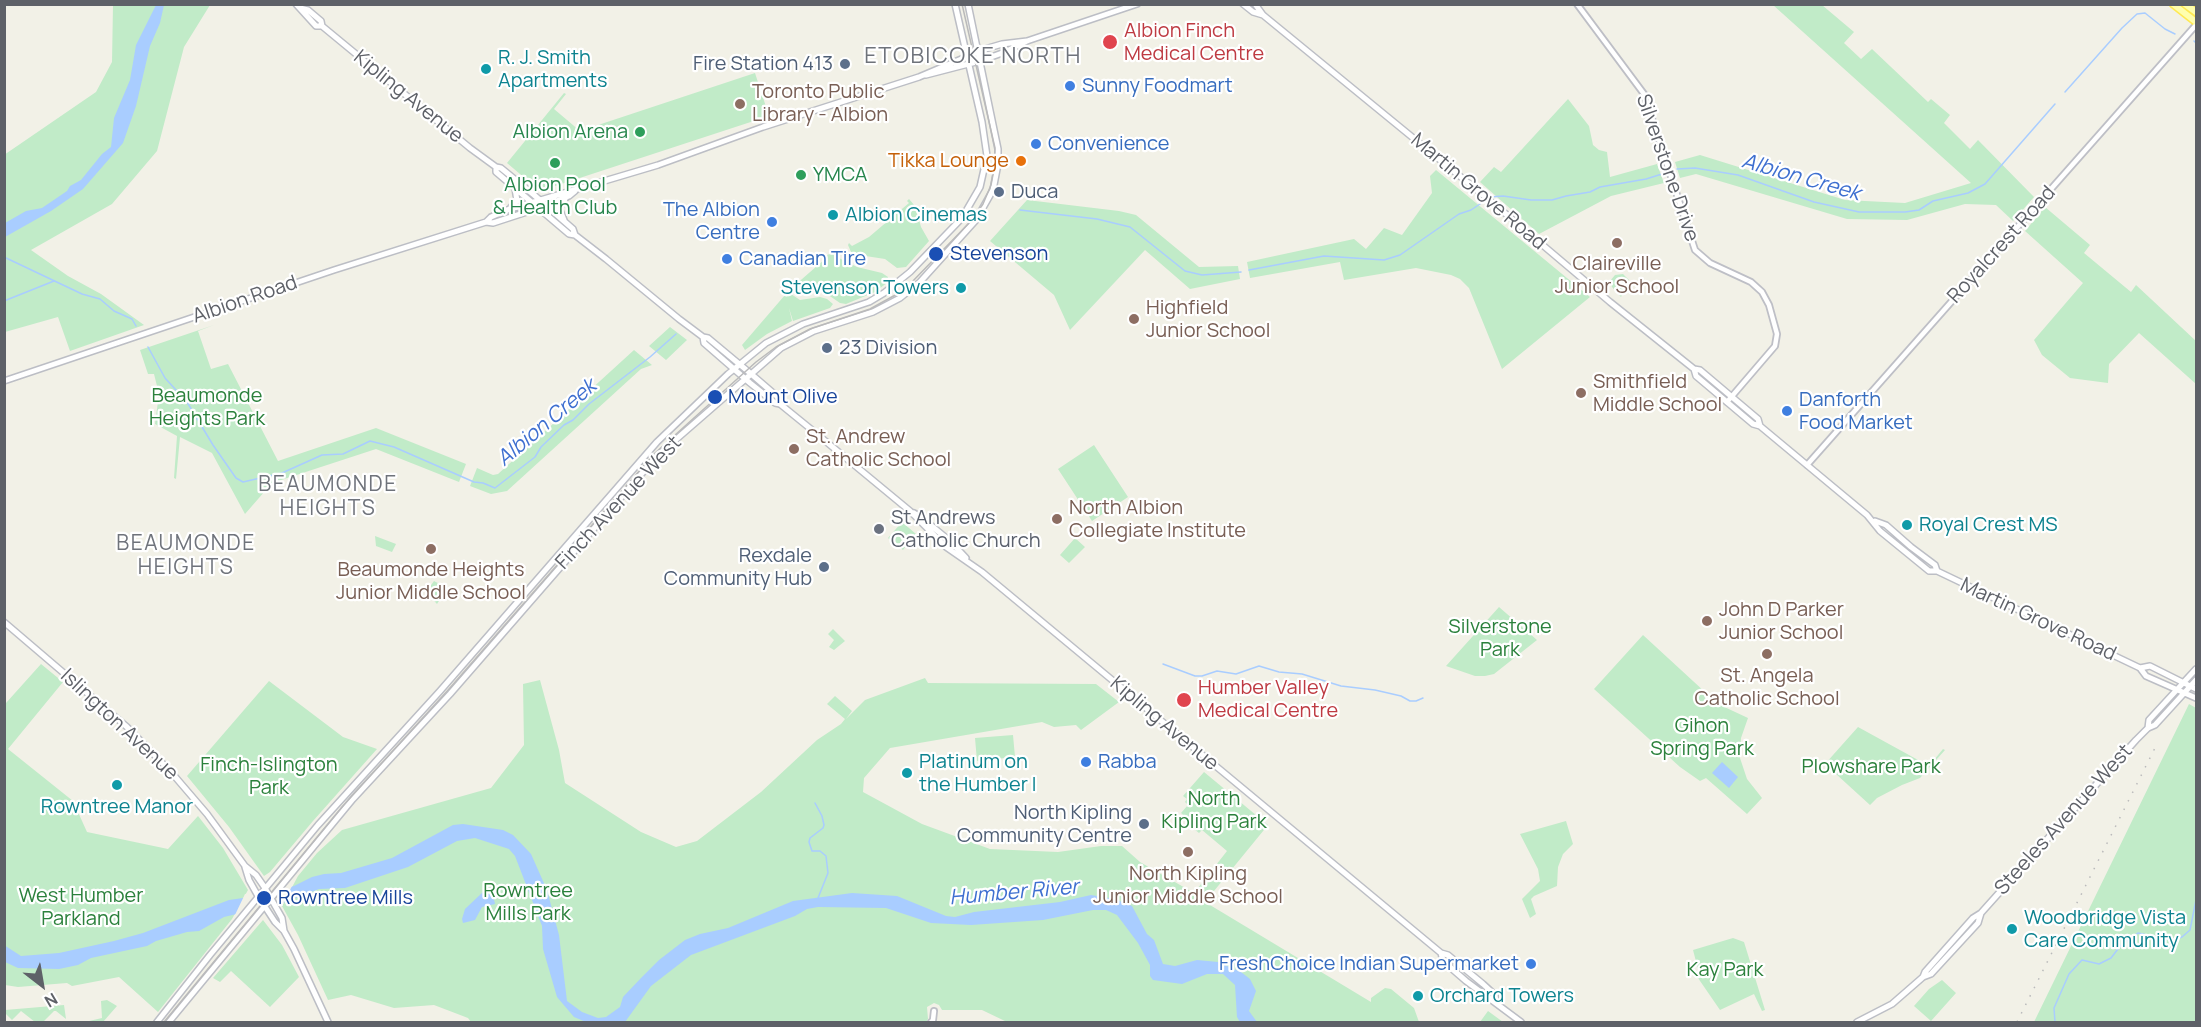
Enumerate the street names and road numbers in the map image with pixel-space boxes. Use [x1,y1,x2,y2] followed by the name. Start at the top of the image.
[348,46,468,148] street label: Kipling Avenue
[1631,91,1703,245] street label: Silverstone Drive
[1406,128,1550,256] street label: Martin Grove Road
[1943,181,2061,309] street label: Royalcrest Road
[190,271,300,329] street label: Albion Road
[551,431,687,575] street label: Finch Avenue West
[1956,573,2120,667] street label: Martin Grove Road
[55,664,183,786] street label: Islington Avenue
[1105,672,1223,776] street label: Kipling Avenue
[1990,740,2138,900] street label: Steeles Avenue West

